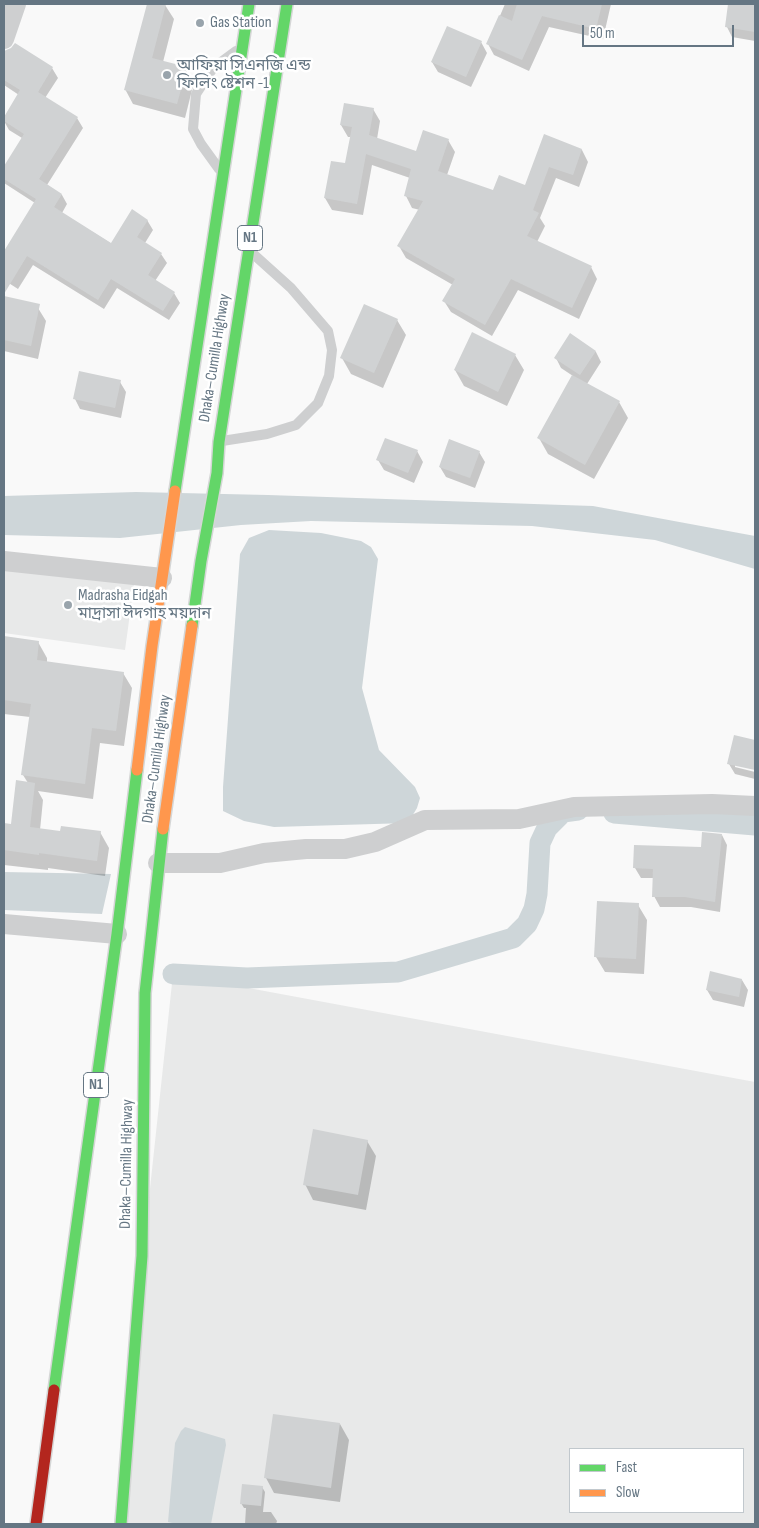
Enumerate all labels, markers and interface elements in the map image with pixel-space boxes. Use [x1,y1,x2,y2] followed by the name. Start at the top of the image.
[210,13,272,33] place label: Gas Station
[584,15,736,47] scale bar
[194,17,206,29] marker: Gas Station
[590,24,615,43] text: 50 m
[177,56,311,94] place label: আফিয়া সিএনজি এন্ড ফিলিং ষ্টেশন -1
[161,69,173,81] marker: আফিয়া সিএনজি এন্ড ফিলিং ষ্টেশন -1
[238,226,262,250] road number: N1
[195,292,235,424] street label: Dhaka–Cumilla Highway
[78,586,211,624] place label: Madrasha Eidgah মাদ্রাসা ঈদগাহ ময়দান
[62,599,74,611] marker: Madrasha Eidgah মাদ্রাসা ঈদগাহ ময়দান
[138,693,176,825] street label: Dhaka–Cumilla Highway
[84,1072,108,1098] road number: N1
[116,1099,138,1229] street label: Dhaka–Cumilla Highway
[569,1448,744,1513] legend
[616,1458,637,1477] text: Fast
[616,1483,640,1502] text: Slow

